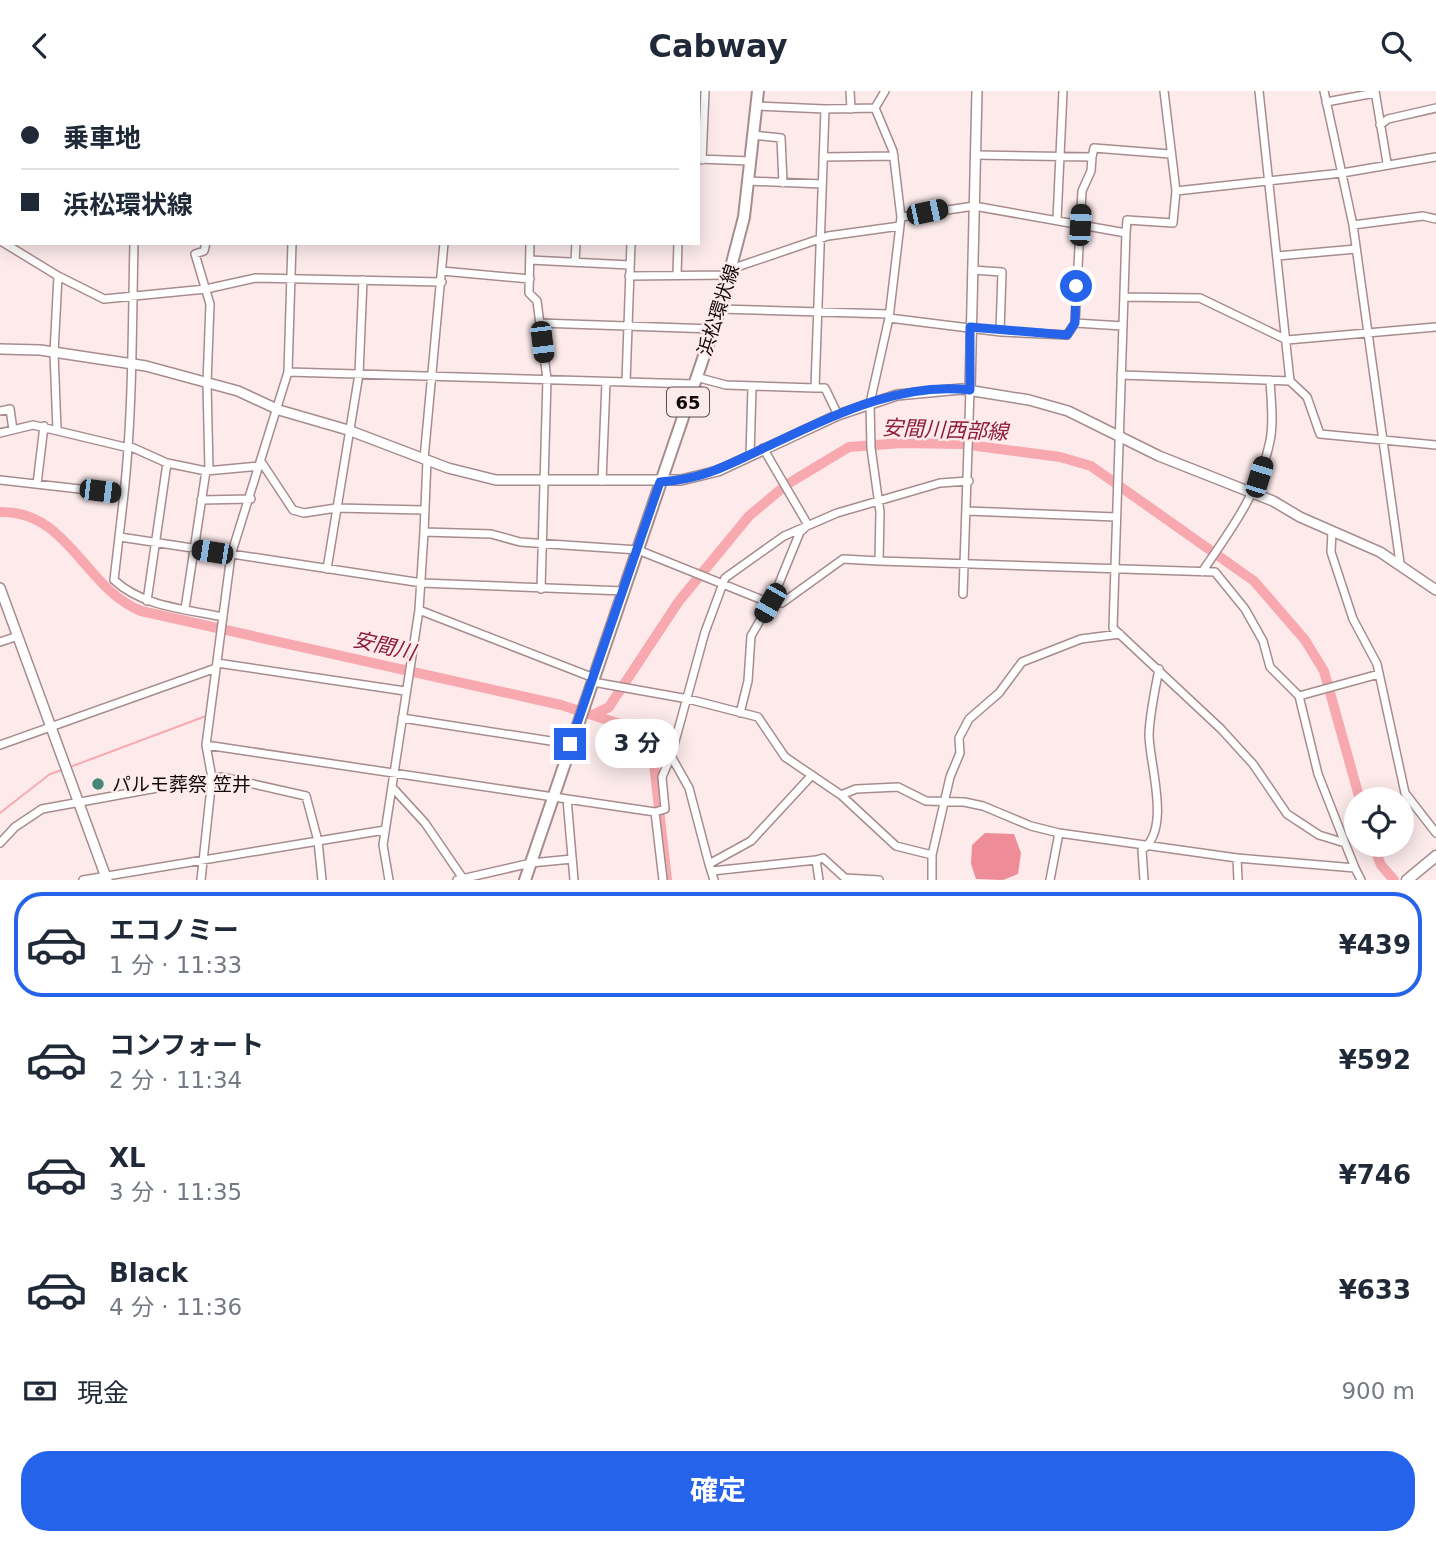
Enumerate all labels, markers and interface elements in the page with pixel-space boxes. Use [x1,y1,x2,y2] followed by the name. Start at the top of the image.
[21,27,59,65] icon: back
[648,27,788,65] text: Cabway
[1377,27,1415,65] icon: search
[63,123,141,153] text: 乗車地
[63,190,193,220] text: 浜松環状線
[905,197,950,227] car
[1069,203,1092,247] car
[693,261,743,359] street label: 浜松環状線
[1060,270,1092,302] route start
[530,320,555,364] car
[667,387,709,417] road number: 65
[882,416,1011,444] water label: 安間川西部線
[1243,454,1276,500] car
[78,478,123,504] car
[190,538,235,566] car
[751,580,790,626] car
[351,627,419,665] water label: 安間川
[594,719,678,769] callout: 3 分
[554,728,586,760] route end
[613,730,661,756] text: 3 分
[112,773,251,795] place label: パルモ葬祭 笠井
[90,776,106,792] marker: パルモ葬祭 笠井
[1344,787,1414,857] map controls
[1344,787,1414,857] button: locate
[25,913,88,976] icon: car
[109,915,239,945] text: エコノミー
[1339,930,1411,960] text: ¥439
[109,952,242,978] text: 1 分 · 11:33
[25,1028,88,1091] icon: car
[109,1030,264,1060] text: コンフォート
[1339,1045,1411,1075] text: ¥592
[109,1067,242,1093] text: 2 分 · 11:34
[25,1143,88,1206] icon: car
[109,1143,146,1173] text: XL
[1339,1160,1411,1190] text: ¥746
[109,1179,242,1205] text: 3 分 · 11:35
[25,1258,88,1321] icon: car
[109,1258,188,1288] text: Black
[1339,1275,1411,1305] text: ¥633
[109,1294,242,1320] text: 4 分 · 11:36
[21,1372,59,1410] icon: cash
[77,1378,129,1408] text: 現金
[1341,1378,1415,1404] text: 900 m
[21,1451,1415,1531] button: 確定

